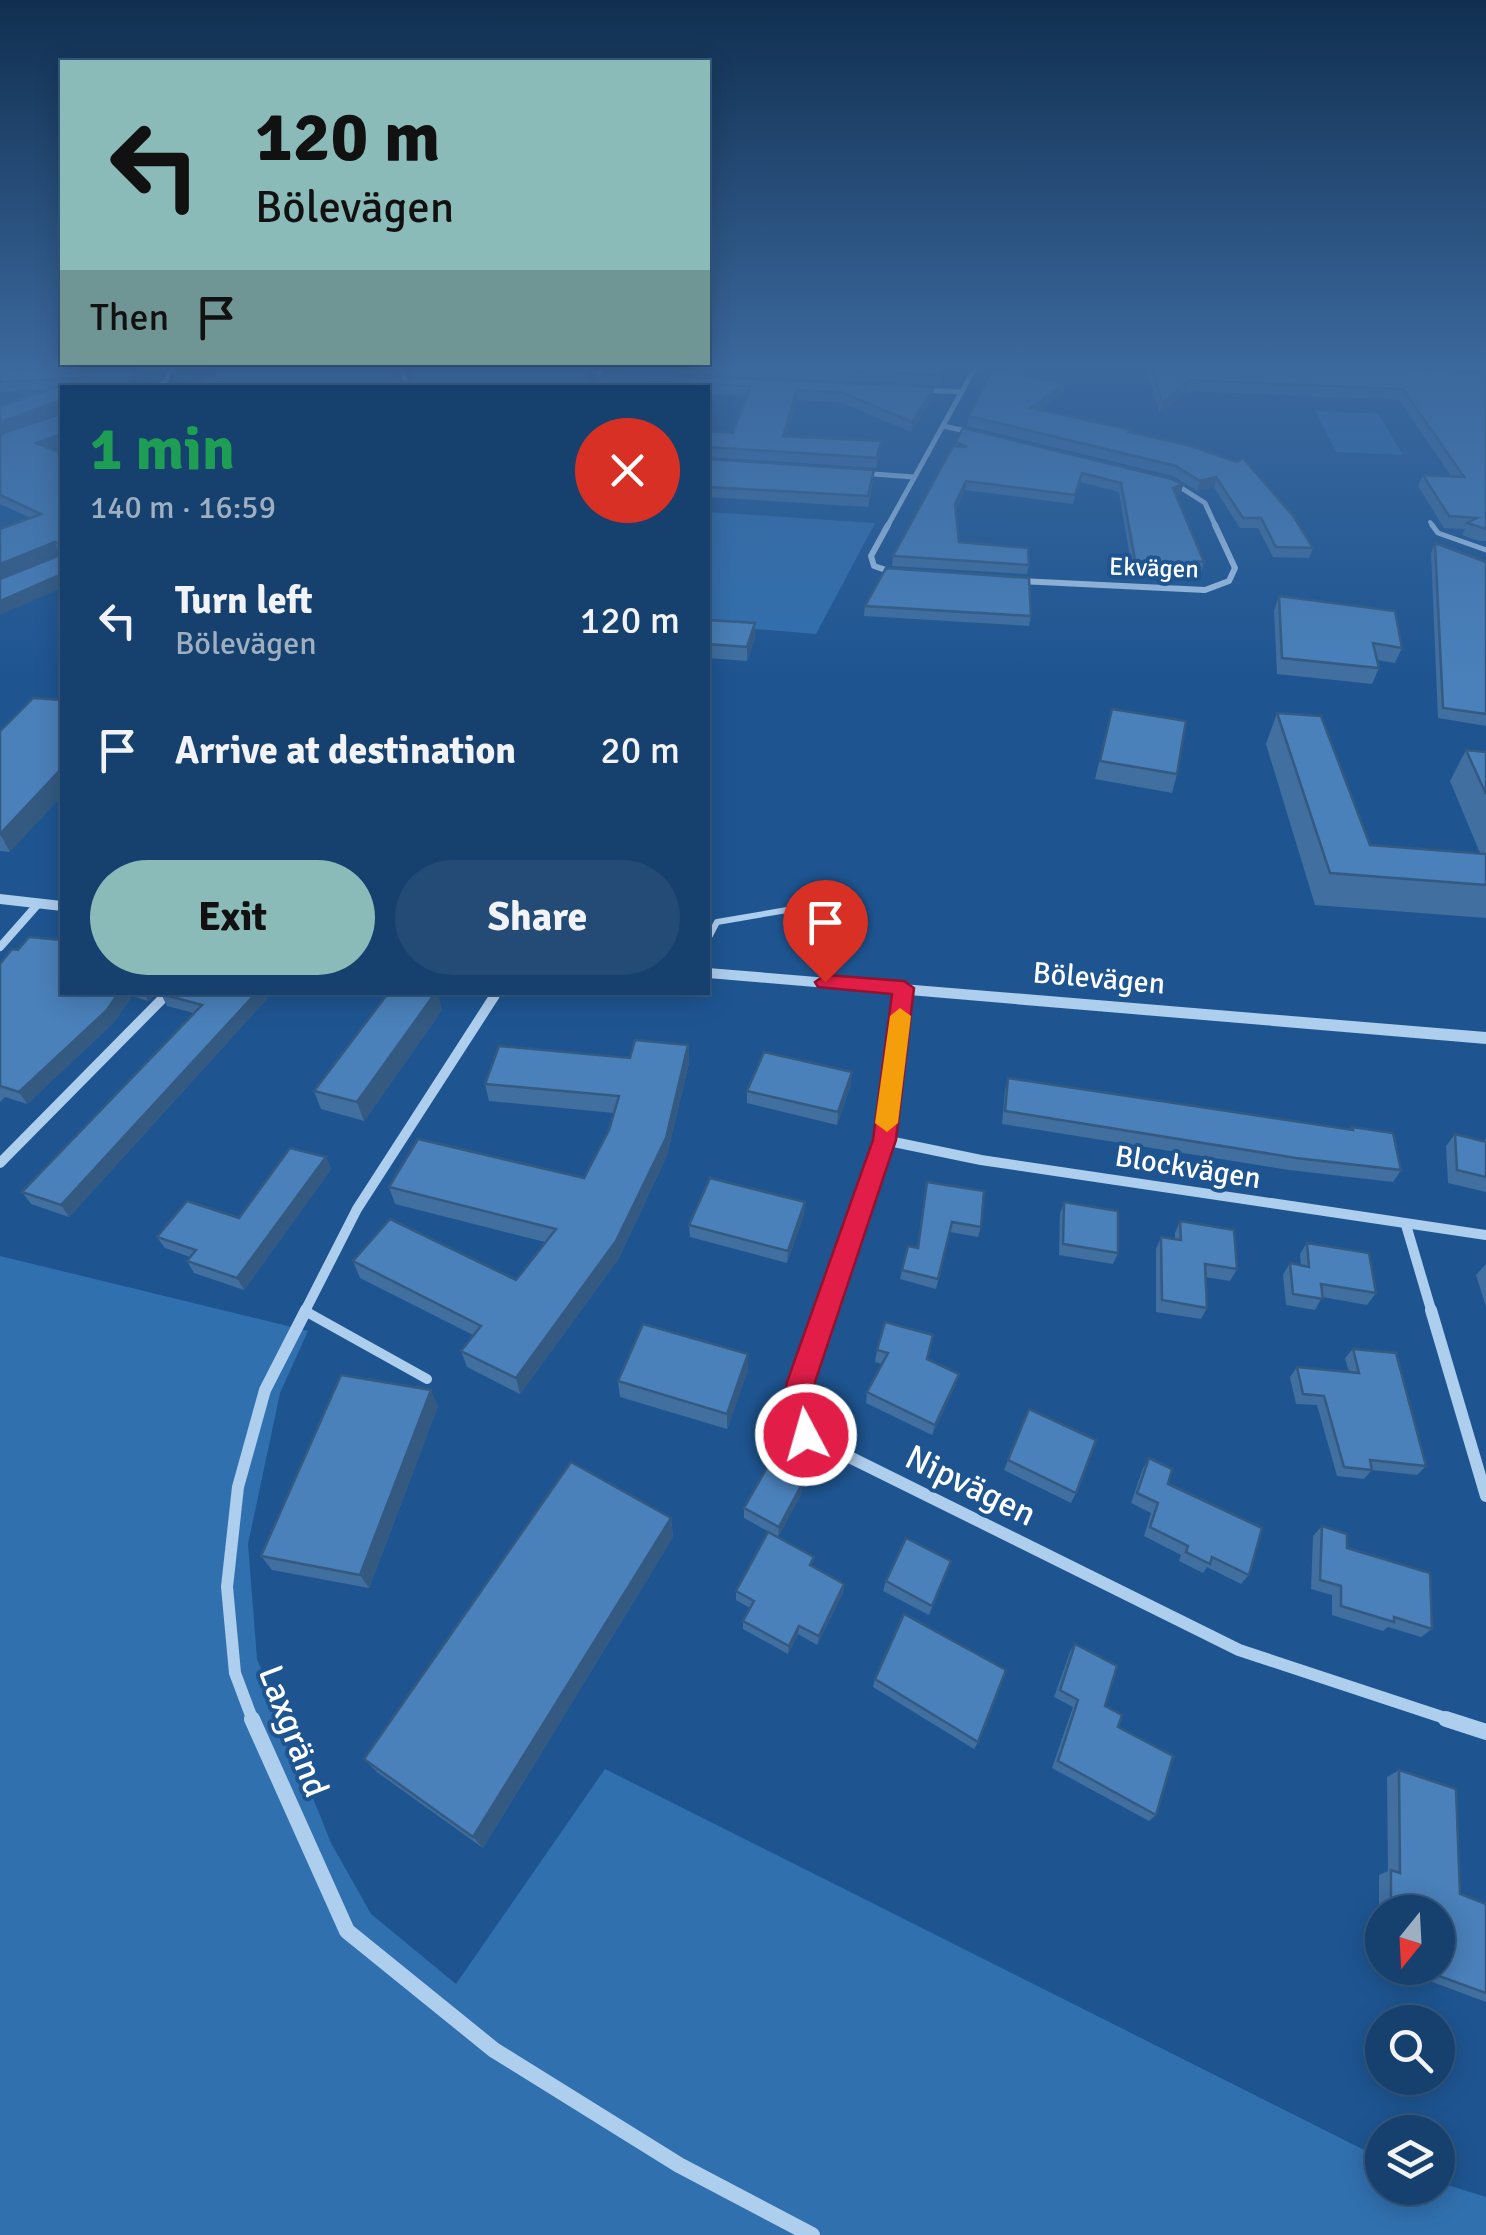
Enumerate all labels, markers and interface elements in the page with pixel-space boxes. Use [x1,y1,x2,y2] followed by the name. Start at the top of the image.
[255,94,440,180] text: 120 m
[90,100,220,230] icon: left
[255,180,454,235] text: Bölevägen
[189,290,244,345] icon: arrive
[90,294,169,341] text: Then
[90,413,235,487] text: 1 min
[575,418,680,523] button: close
[90,488,276,527] text: 140 m · 16:59
[1108,550,1199,585] street label: Ekvägen
[175,577,313,624] text: Turn left
[90,593,145,648] icon: left
[580,597,680,644] text: 120 m
[175,624,317,663] text: Bölevägen
[90,723,145,778] icon: arrive
[175,727,516,774] text: Arrive at destination
[600,727,680,774] text: 20 m
[90,860,375,975] button: Exit
[395,860,680,975] button: Share
[783,880,868,983] pin
[798,895,853,950] icon: arrive
[1031,954,1167,1003] street label: Bölevägen
[1112,1138,1264,1197] street label: Blockvägen
[754,1383,858,1487] position arrow
[898,1435,1043,1536] street label: Nipvägen
[249,1659,338,1803] street label: Laxgränd
[1365,1895,1455,1985] north arrow
[1365,1895,1455,2205] map controls
[1365,2005,1455,2095] button: search
[1365,2115,1455,2205] button: layers

